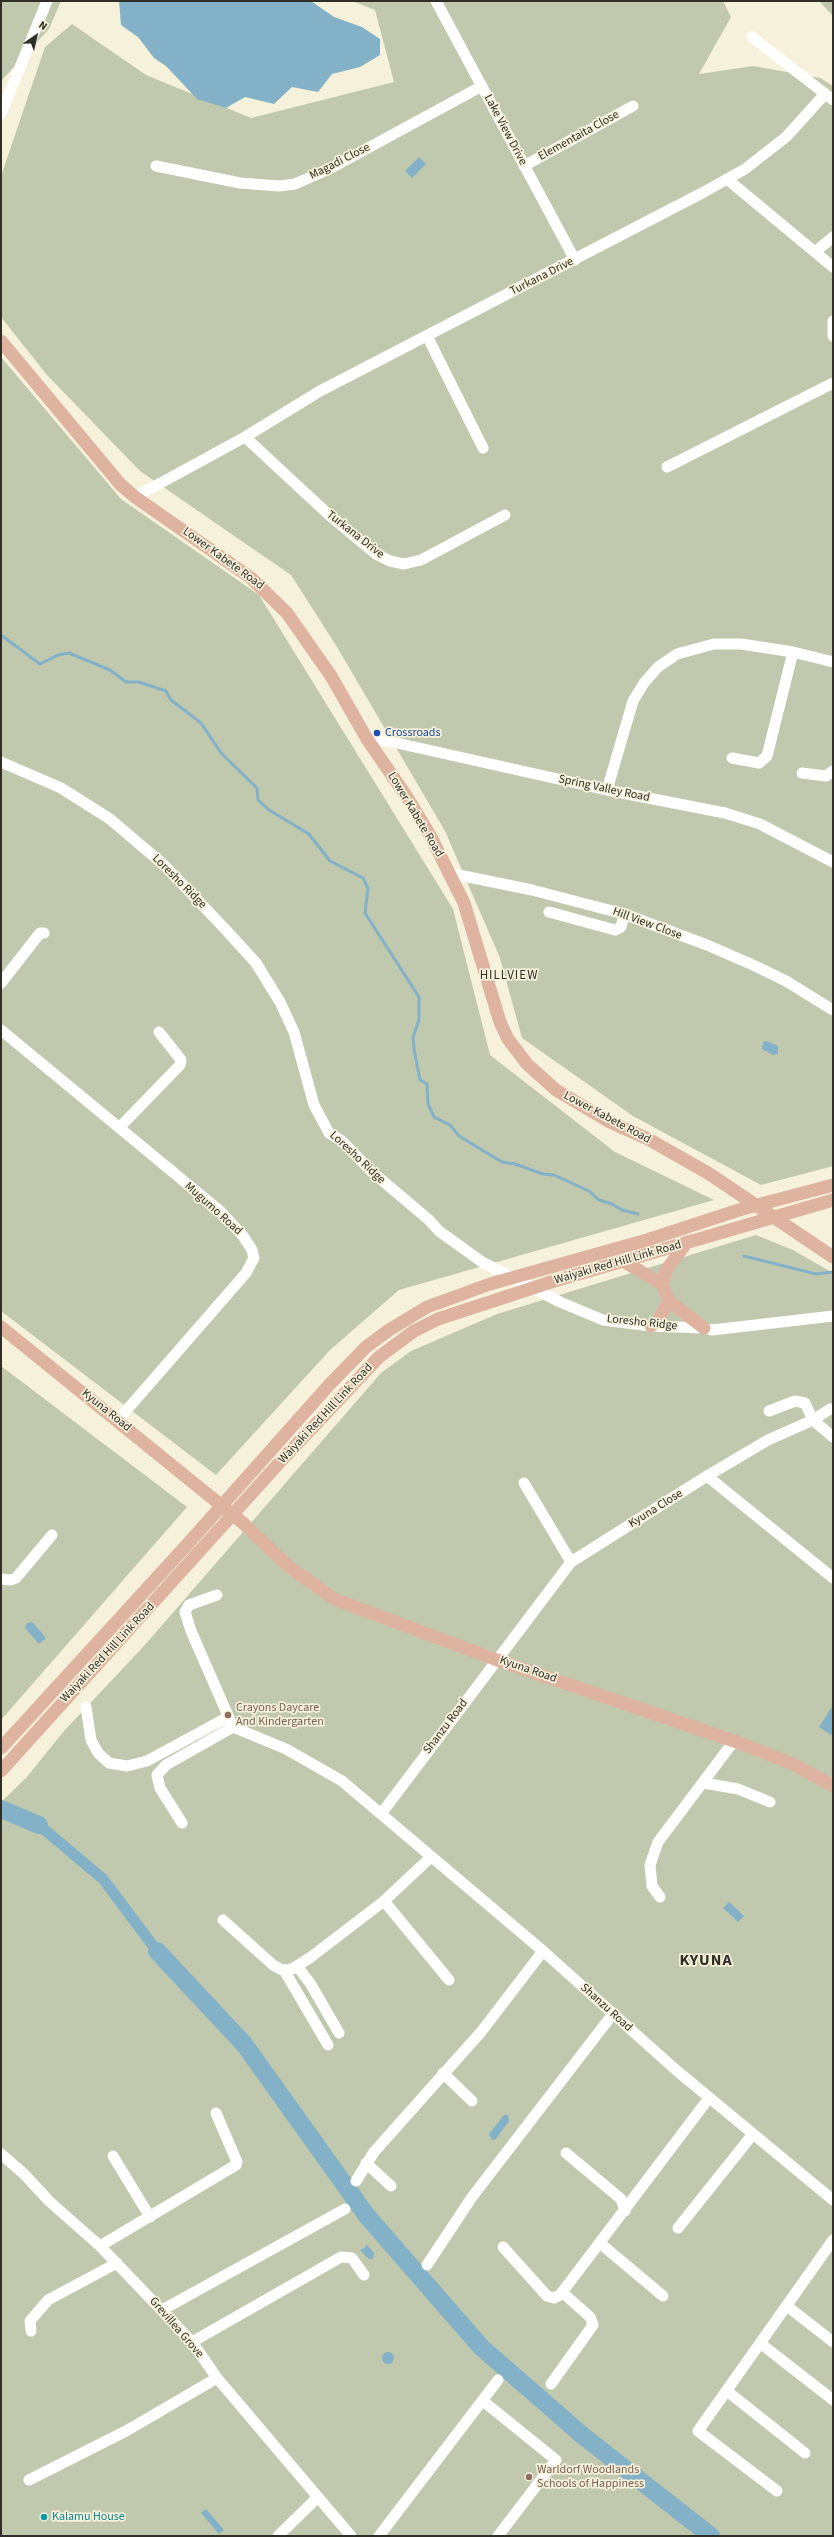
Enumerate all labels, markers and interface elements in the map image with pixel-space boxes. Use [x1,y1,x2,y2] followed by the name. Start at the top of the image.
[16,16,56,56] north arrow
[36,17,50,34] text: N
[480,92,530,168] street label: Lake View Drive
[536,108,622,164] street label: Elementaita Close
[307,141,373,183] street label: Magadi Close
[508,255,576,299] street label: Turkana Drive
[323,508,387,562] street label: Turkana Drive
[180,525,266,593] street label: Lower Kabete Road
[385,726,441,740] place label: Crossroads
[372,728,382,738] marker: Crossroads
[384,770,446,860] street label: Lower Kabete Road
[557,772,651,806] street label: Spring Valley Road
[149,852,209,912] street label: Loresho Ridge
[610,905,684,943] street label: Hill View Close
[480,968,538,984] district label: HILLVIEW
[561,1089,653,1147] street label: Lower Kabete Road
[326,1129,388,1187] street label: Loresho Ridge
[181,1179,245,1239] street label: Mugumo Road
[553,1238,683,1288] street label: Waiyaki Red Hill Link Road
[606,1312,678,1334] street label: Loresho Ridge
[276,1361,376,1467] street label: Waiyaki Red Hill Link Road
[78,1387,134,1435] street label: Kyuna Road
[626,1487,686,1531] street label: Kyuna Close
[58,1600,158,1706] street label: Waiyaki Red Hill Link Road
[497,1653,559,1687] street label: Kyuna Road
[421,1697,471,1757] street label: Shanzu Road
[236,1701,324,1729] place label: Crayons Daycare And Kindergarten
[223,1710,233,1720] marker: Crayons Daycare And Kindergarten
[679,1951,733,1971] district label: KYUNA
[577,1981,635,2035] street label: Shanzu Road
[146,2295,206,2361] street label: Grevillea Grove
[537,2463,644,2491] place label: Warldorf Woodlands Schools of Happiness
[524,2472,534,2482] marker: Warldorf Woodlands Schools of Happiness
[52,2510,125,2524] place label: Kalamu House
[39,2512,49,2522] marker: Kalamu House

